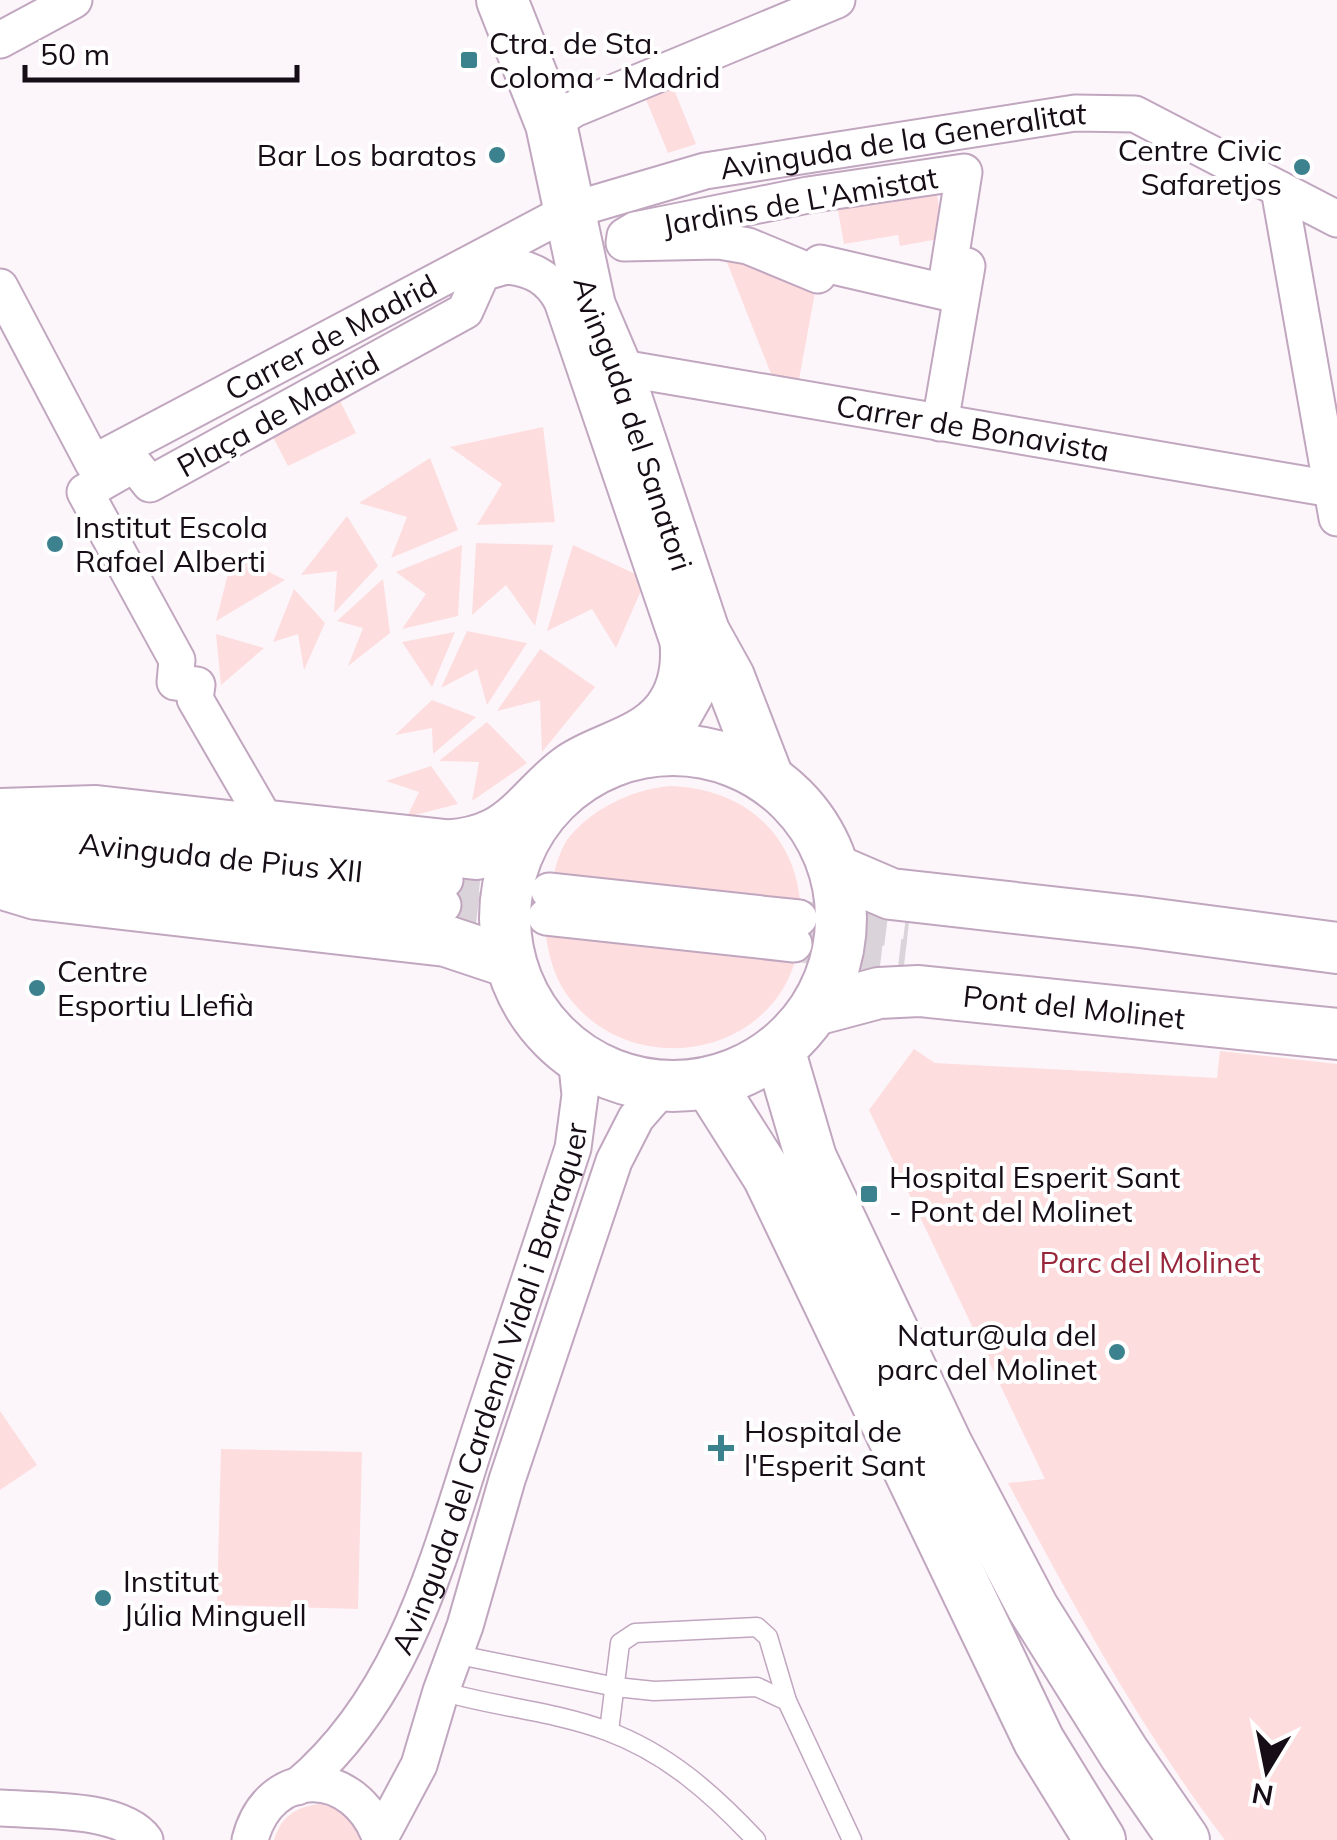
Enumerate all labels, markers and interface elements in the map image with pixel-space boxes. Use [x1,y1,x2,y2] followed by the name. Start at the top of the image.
[25,20,298,82] scale bar
[489,24,720,96] place label: Ctra. de Sta. Coloma - Madrid
[40,35,110,73] text: 50 m
[458,49,480,71] marker: Ctra. de Sta. Coloma - Madrid
[717,94,1087,187] street label: Avinguda de la Generalitat
[1118,131,1282,203] place label: Centre Civic Safaretjos
[257,136,477,174] place label: Bar Los baratos
[486,144,508,166] marker: Bar Los baratos
[1291,156,1313,178] marker: Centre Civic Safaretjos
[660,158,940,244] street label: Jardins de L'Amistat
[218,265,443,409] street label: Carrer de Madrid
[565,274,701,576] street label: Avinguda del Sanatori
[170,343,386,485] street label: Plaça de Madrid
[834,386,1112,470] street label: Carrer de Bonavista
[75,508,268,580] place label: Institut Escola Rafael Alberti
[44,533,66,555] marker: Institut Escola Rafael Alberti
[77,824,365,891] street label: Avinguda de Pius XII
[57,952,254,1024] place label: Centre Esportiu Llefià
[26,977,48,999] marker: Centre Esportiu Llefià
[961,977,1187,1037] street label: Pont del Molinet
[383,1120,595,1660] street label: Avinguda del Cardenal Vidal i Barraquer
[889,1158,1180,1230] place label: Hospital Esperit Sant - Pont del Molinet
[858,1183,880,1205] marker: Hospital Esperit Sant - Pont del Molinet
[1039,1243,1261,1281] park label: Parc del Molinet
[877,1316,1097,1388] place label: Natur@ula del parc del Molinet
[1106,1341,1128,1363] marker: Natur@ula del parc del Molinet
[744,1412,926,1484] place label: Hospital de l'Esperit Sant
[708,1435,734,1461] marker: Hospital de l'Esperit Sant
[123,1562,307,1634] place label: Institut Júlia Minguell
[92,1587,114,1609] marker: Institut Júlia Minguell
[1217,1720,1317,1820] north arrow
[1249,1776,1276,1814] text: N

